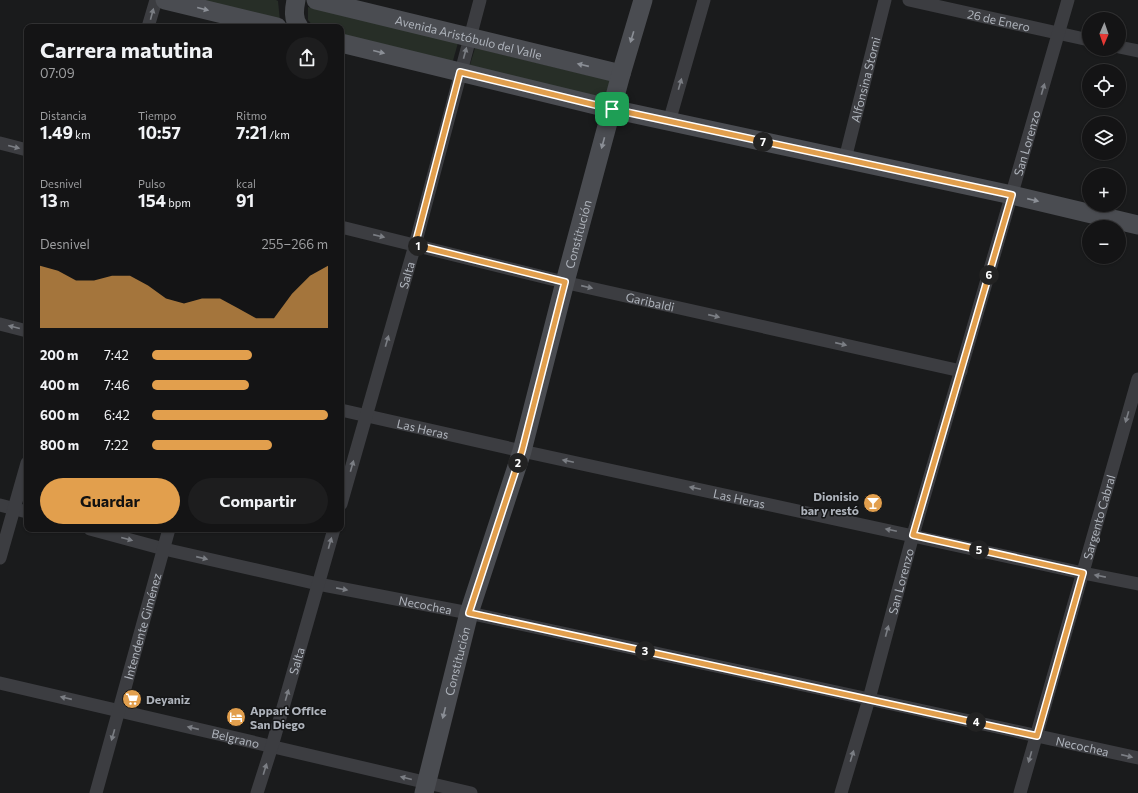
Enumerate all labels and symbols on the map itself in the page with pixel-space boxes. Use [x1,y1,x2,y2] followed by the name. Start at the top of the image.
[966,6,1032,34] street label: 26 de Enero
[149,7,155,19] one-way arrow
[196,7,209,13] one-way arrow
[394,12,543,62] street label: Avenida Aristóbulo del Valle
[1082,12,1126,56] north arrow
[629,32,635,44] one-way arrow
[848,35,882,124] street label: Alfonsina Storni
[462,47,468,59] one-way arrow
[373,50,385,56] one-way arrow
[577,61,590,67] one-way arrow
[677,78,683,90] one-way arrow
[1040,82,1046,94] one-way arrow
[595,92,629,126] pin
[1010,109,1043,177] street label: San Lorenzo
[753,132,773,152] pin: 7
[600,138,606,150] one-way arrow
[7,144,20,150] one-way arrow
[562,198,594,270] street label: Constitución
[1027,198,1039,204] one-way arrow
[373,234,385,240] one-way arrow
[408,236,428,256] pin: 1
[396,260,417,290] street label: Salta
[979,265,999,285] pin: 6
[581,285,593,291] one-way arrow
[624,289,676,314] street label: Garibaldi
[708,313,720,319] one-way arrow
[7,324,20,330] one-way arrow
[384,335,390,347] one-way arrow
[834,342,847,348] one-way arrow
[1124,411,1130,423] one-way arrow
[396,416,450,441] street label: Las Heras
[508,453,528,473] pin: 2
[562,457,574,463] one-way arrow
[349,460,355,472] one-way arrow
[1080,473,1117,561] street label: Sargento Cabral
[689,485,701,491] one-way arrow
[712,486,767,511] street label: Las Heras
[801,489,859,517] place label: Dionisio bar y restó
[862,492,884,514] bar icon: Dionisio bar y restó
[885,527,897,533] one-way arrow
[121,536,133,542] one-way arrow
[327,536,333,548] one-way arrow
[969,540,989,560] pin: 5
[885,547,916,616] street label: San Lorenzo
[196,555,208,561] one-way arrow
[121,571,164,681] street label: Intendente Giménez
[1094,573,1106,579] one-way arrow
[336,586,348,592] one-way arrow
[398,593,453,617] street label: Necochea
[884,624,890,636] one-way arrow
[442,625,472,697] street label: Constitución
[635,641,655,661] pin: 3
[286,646,307,676] street label: Salta
[121,688,143,710] supermarket icon: Deyaniz
[284,688,290,701] one-way arrow
[146,692,190,706] place label: Deyaniz
[60,695,73,701] one-way arrow
[250,703,326,731] place label: Appart Office San Diego
[225,706,247,728] hotel icon: Appart Office San Diego
[441,707,447,720] one-way arrow
[966,712,986,732] pin: 4
[187,724,199,730] one-way arrow
[210,726,261,750] street label: Belgrano
[110,729,116,741] one-way arrow
[1055,733,1110,758] street label: Necochea
[849,749,855,761] one-way arrow
[1027,752,1033,764] one-way arrow
[1121,753,1133,759] one-way arrow
[262,763,268,775] one-way arrow
[400,775,412,781] one-way arrow

